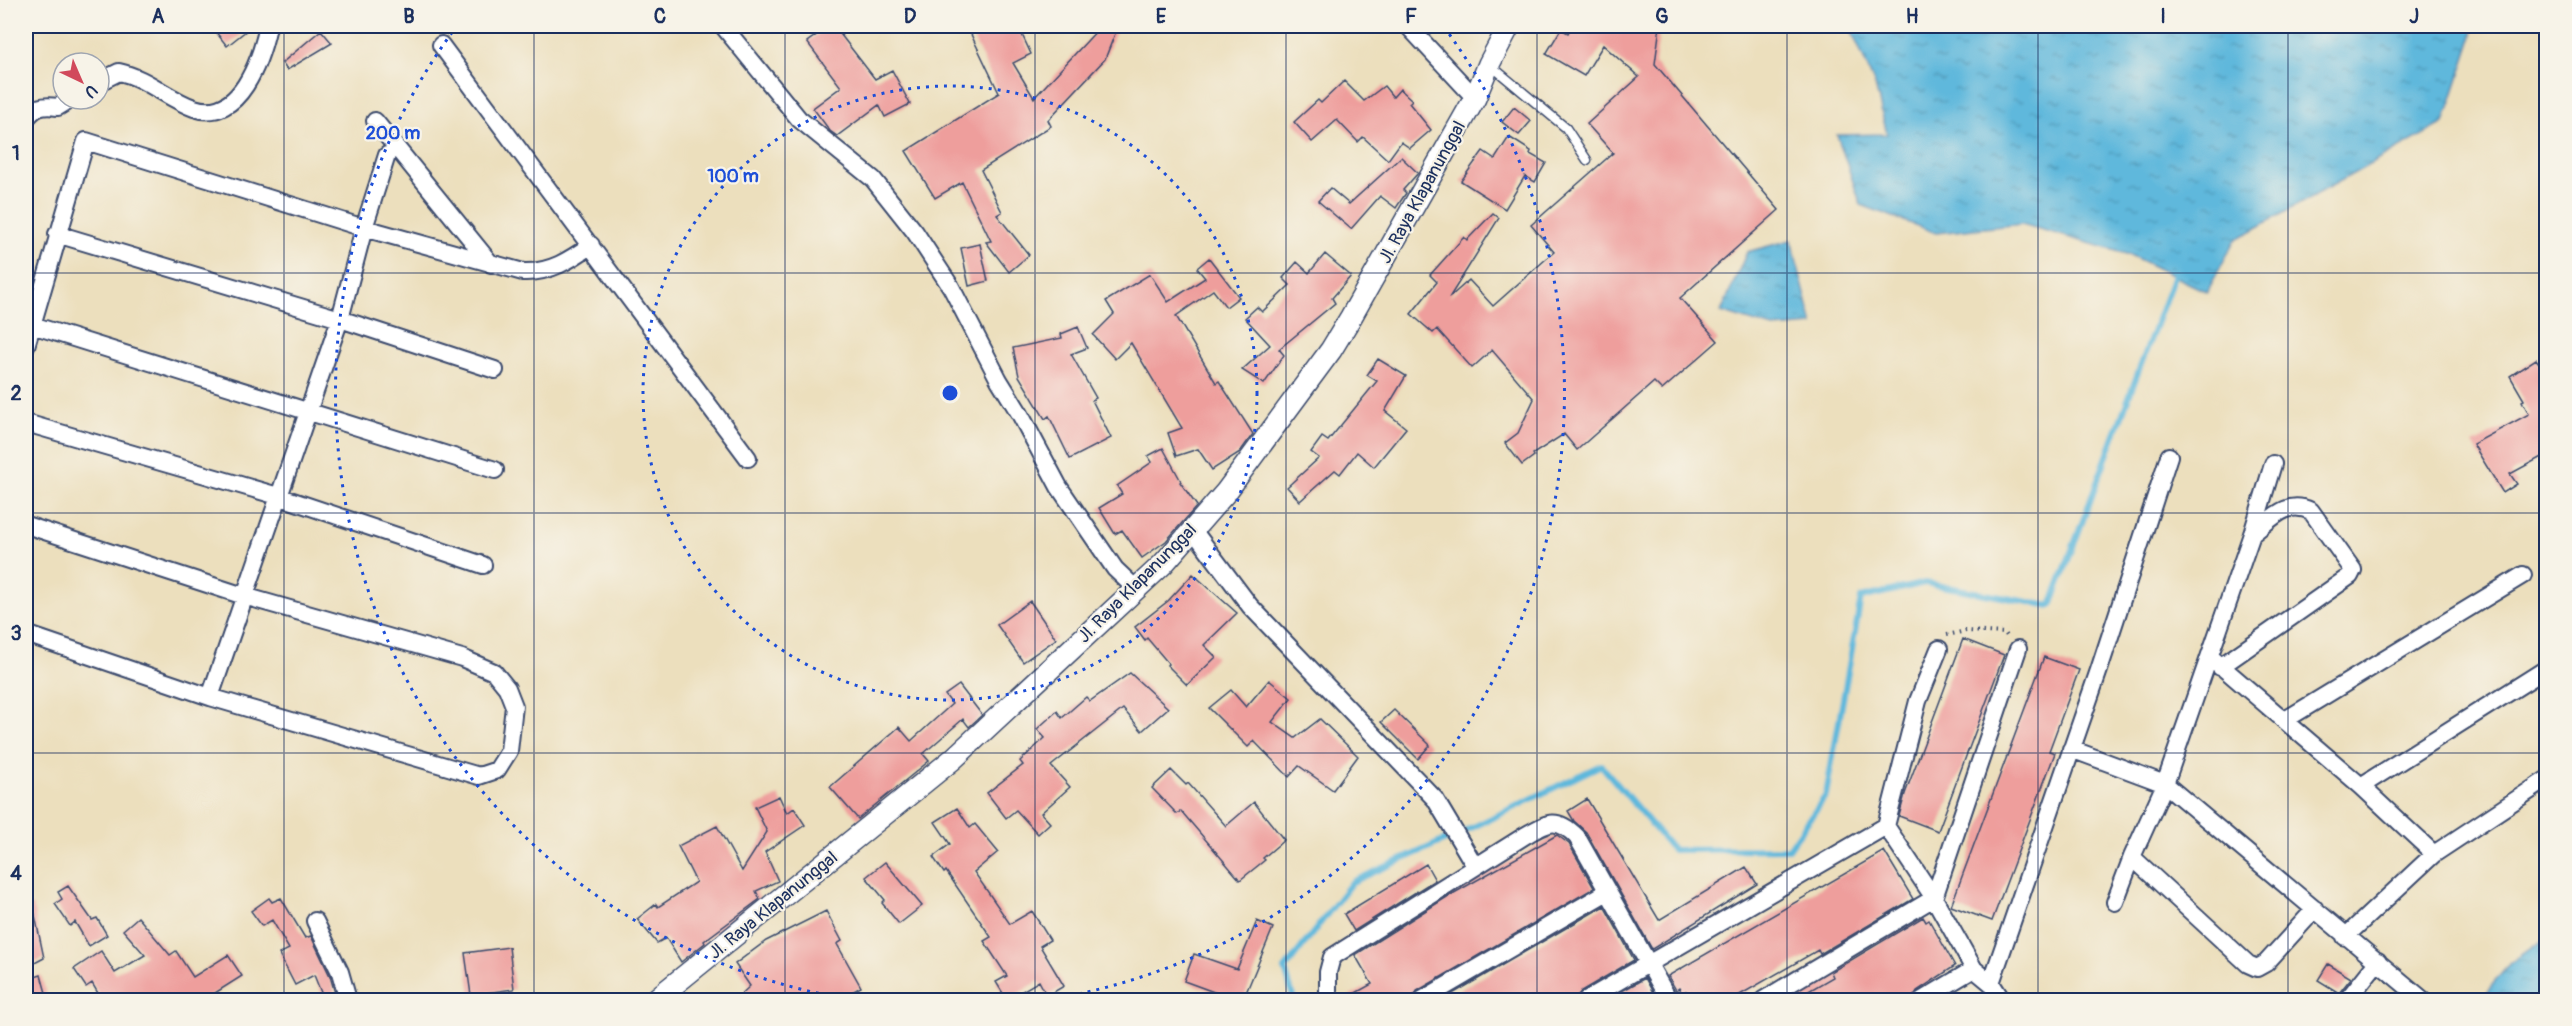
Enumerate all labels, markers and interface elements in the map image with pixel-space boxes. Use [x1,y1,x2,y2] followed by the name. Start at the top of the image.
[152,4,165,29] text: A
[403,4,415,29] text: B
[654,4,666,29] text: C
[904,4,917,29] text: D
[1156,4,1167,29] text: E
[1405,4,1417,29] text: F
[1655,4,1669,29] text: G
[1906,4,1919,29] text: H
[2160,4,2166,29] text: I
[2409,4,2419,29] text: J
[51,51,111,111] north arrow
[80,80,101,102] text: U
[1374,117,1471,268] street label: Jl. Raya Klapanunggal
[366,122,420,145] text: 200 m
[12,141,20,166] text: 1
[707,165,759,188] text: 100 m
[10,381,22,406] text: 2
[940,383,960,403] centre of rings
[1073,519,1202,648] street label: Jl. Raya Klapanunggal
[10,621,22,646] text: 3
[704,846,843,965] street label: Jl. Raya Klapanunggal
[10,861,22,886] text: 4

